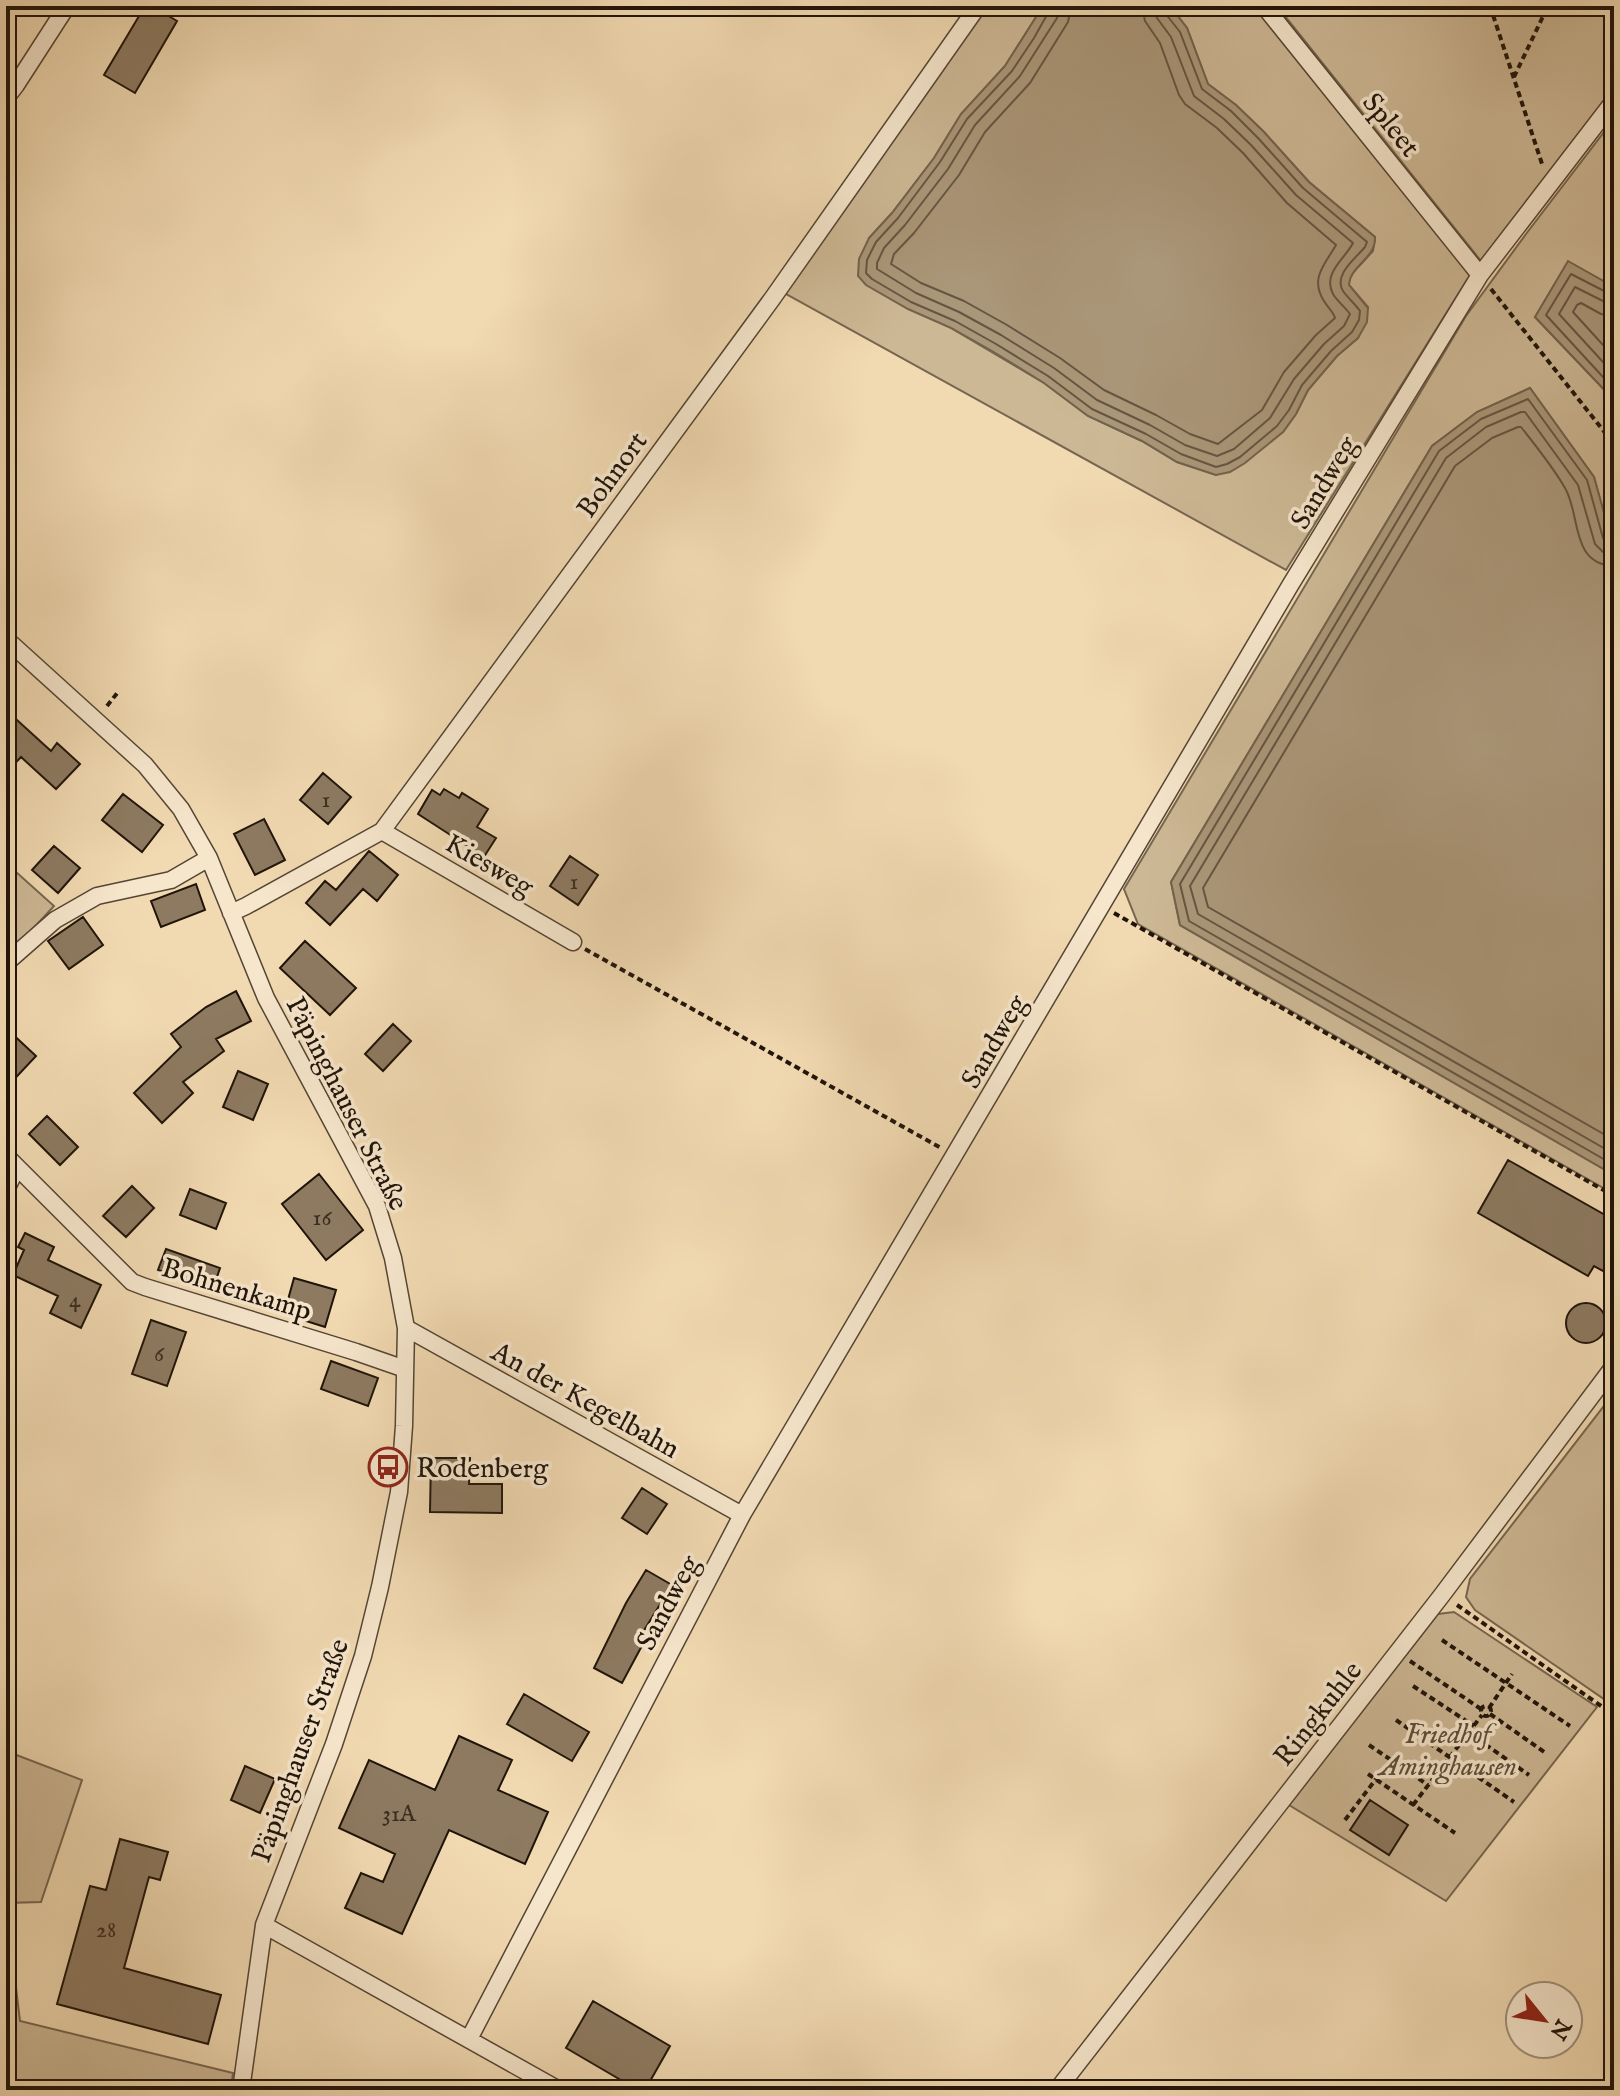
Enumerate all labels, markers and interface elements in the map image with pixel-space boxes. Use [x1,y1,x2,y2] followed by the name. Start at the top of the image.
[1354,86,1427,165] street label: Spleet
[570,425,656,525] street label: Bohnort
[1284,430,1367,536] street label: Sandweg
[322,785,330,816] house number: 1
[438,827,540,906] street label: Kiesweg
[570,867,578,898] house number: 1
[954,988,1036,1095] street label: Sandweg
[277,991,415,1217] street label: Päpinghauser Straße
[312,1203,332,1234] house number: 16
[157,1251,315,1330] street label: Bohnenkamp
[69,1285,81,1316] house number: 4
[484,1335,685,1467] street label: An der Kegelbahn
[154,1339,165,1370] house number: 6
[367,1446,409,1488] bus stop icon: Rodenberg
[416,1452,549,1487] place label: Rodenberg
[630,1549,709,1657] street label: Sandweg
[245,1634,358,1867] street label: Päpinghauser Straße
[1267,1655,1371,1774] street label: Ringkuhle
[1376,1718,1517,1785] park label: Friedhof Aminghausen
[382,1799,417,1830] house number: 31A
[96,1915,116,1946] house number: 28
[1504,1980,1584,2060] north arrow
[1543,2013,1577,2044] text: N

